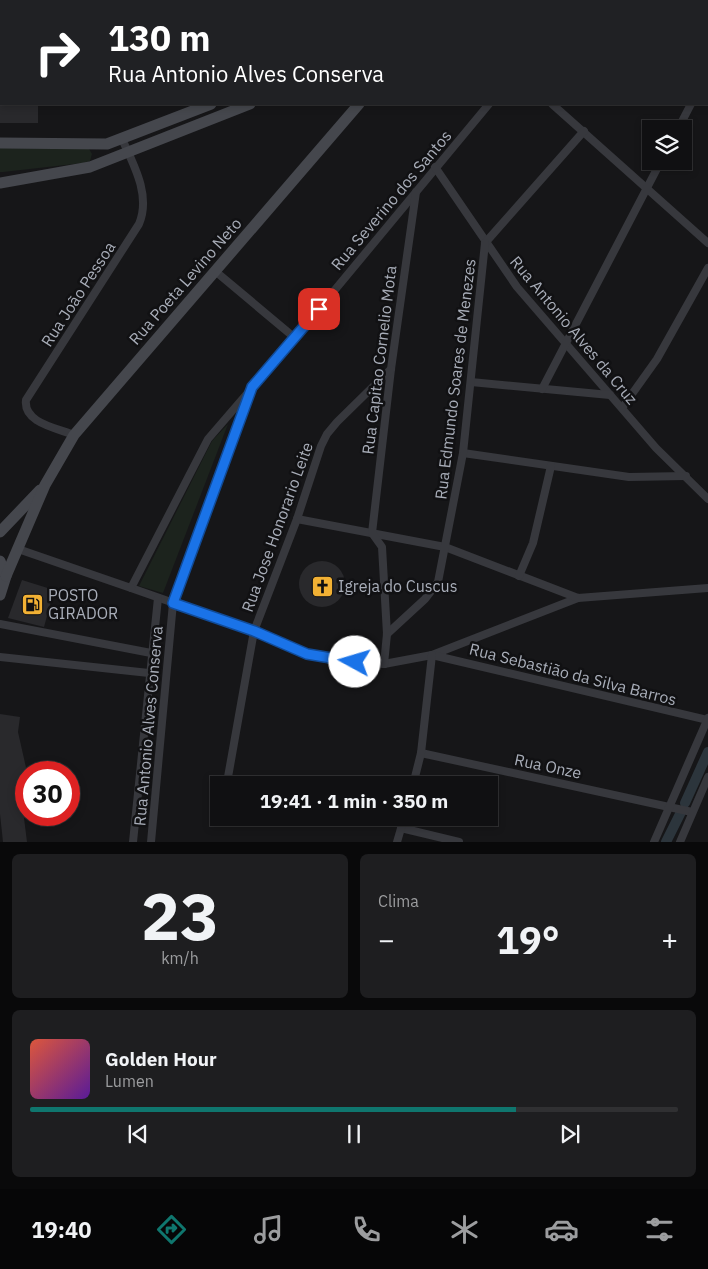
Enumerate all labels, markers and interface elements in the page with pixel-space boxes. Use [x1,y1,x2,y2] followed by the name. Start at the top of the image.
[108,15,211,61] text: 130 m
[25,20,90,85] icon: right
[108,59,384,88] text: Rua Antonio Alves Conserva
[642,120,692,170] map controls
[642,120,692,170] button: layers
[326,126,456,274] street label: Rua Severino dos Santos
[124,213,246,349] street label: Rua Poeta Levino Neto
[37,237,120,350] street label: Rua João Pessoa
[506,252,642,408] street label: Rua Antonio Alves da Cruz
[430,257,480,501] street label: Rua Edmundo Soares de Menezes
[357,264,401,456] street label: Rua Capitao Cornelio Mota
[298,288,340,330] pin
[305,295,333,323] icon: arrive
[237,439,317,615] street label: Rua Jose Honorario Leite
[310,574,334,598] church icon: Igreja do Cuscus
[338,576,458,596] place label: Igreja do Cuscus
[48,585,118,623] place label: POSTO GIRADOR
[20,592,44,616] fuel station icon: POSTO GIRADOR
[129,625,167,827] street label: Rua Antonio Alves Conserva
[328,635,380,687] position arrow
[467,639,679,709] street label: Rua Sebastião da Silva Barros
[513,749,584,783] street label: Rua Onze
[15,761,80,826] speed limit sign: 30
[260,789,448,813] text: 19:41 · 1 min · 350 m
[141,873,219,958] text: 23
[378,891,419,911] text: Clima
[496,915,560,964] text: 19°
[378,921,395,958] text: −
[661,921,678,958] text: +
[161,948,199,968] text: km/h
[105,1047,217,1071] text: Golden Hour
[105,1071,154,1091] text: Lumen
[124,1120,152,1148] icon: previous
[340,1120,368,1148] icon: pause
[556,1120,584,1148] icon: next
[154,1212,189,1247] icon: directions
[251,1212,286,1247] icon: music
[349,1212,384,1247] icon: phone
[447,1212,482,1247] icon: climate
[544,1212,579,1247] icon: car
[642,1212,677,1247] icon: filters
[31,1215,91,1244] text: 19:40

